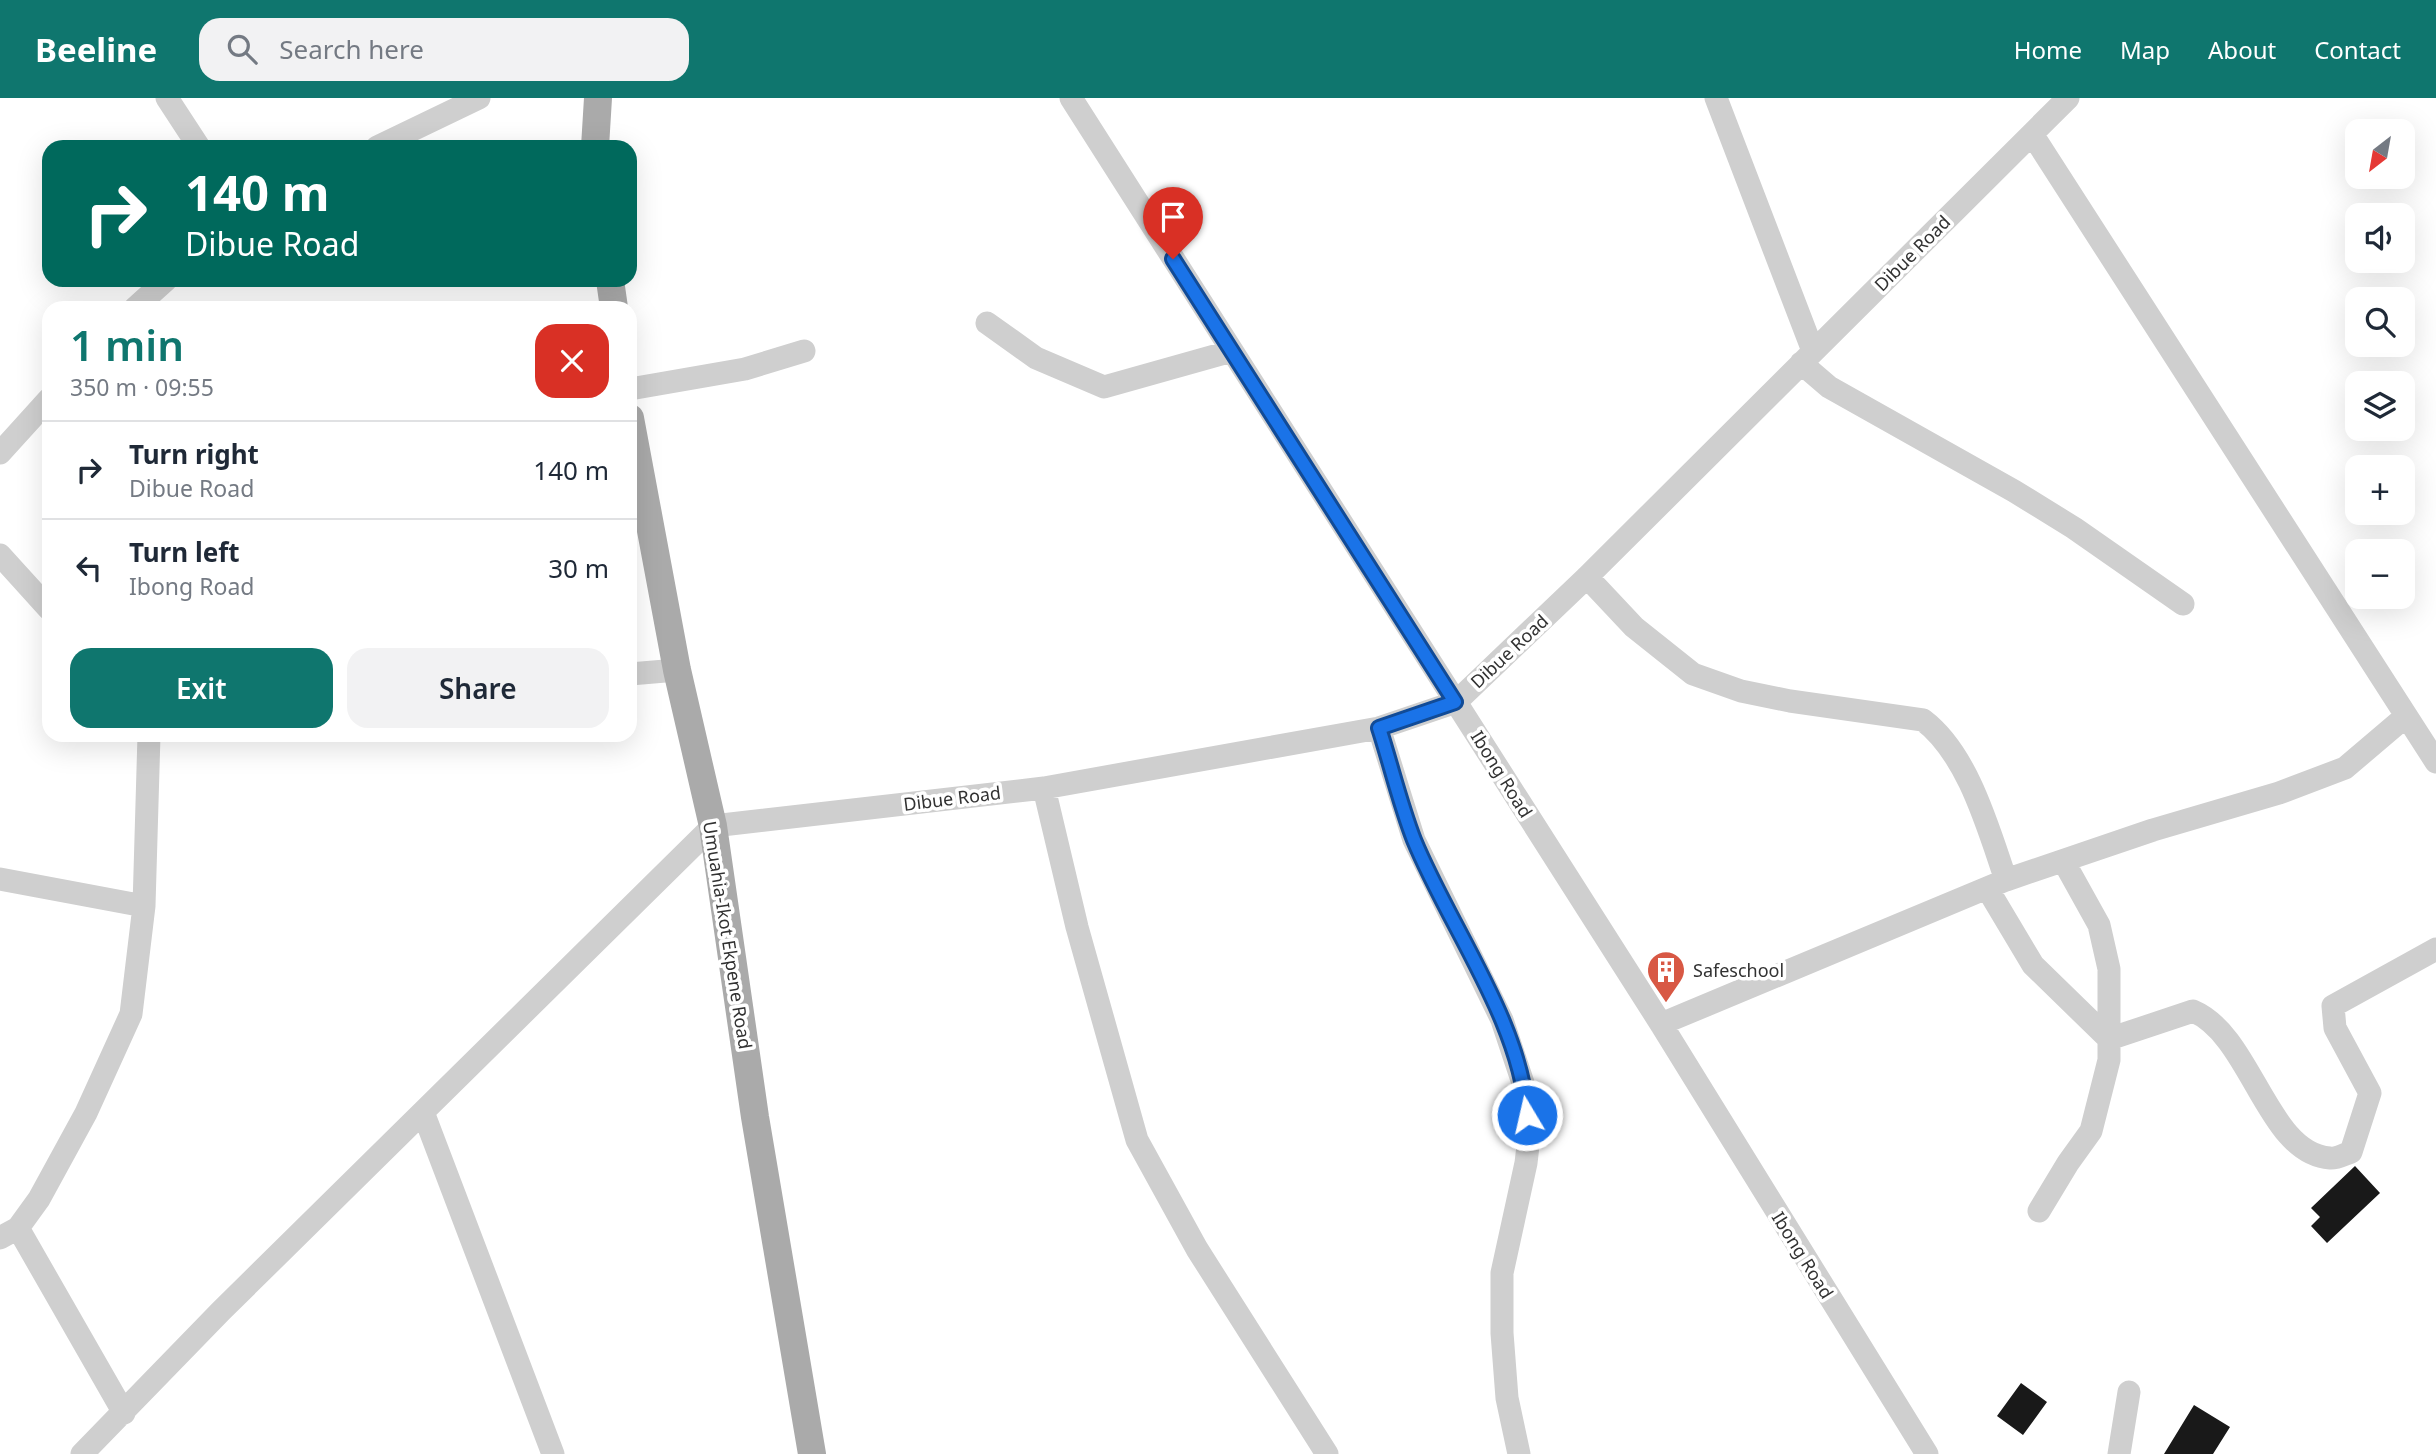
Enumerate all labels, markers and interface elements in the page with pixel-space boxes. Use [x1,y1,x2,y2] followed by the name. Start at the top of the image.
[199,18,689,81] search box
[35,27,157,72] text: Beeline
[223,30,261,68] icon: search
[279,31,424,67] text: Search here
[2014,33,2082,66] text: Home
[2120,33,2170,66] text: Map
[2208,33,2276,66] text: About
[2314,33,2401,66] text: Contact
[2345,119,2415,189] north arrow
[2345,119,2415,609] map controls
[185,159,330,225] text: 140 m
[70,168,161,259] icon: right
[1143,187,1203,259] pin
[1154,198,1192,236] icon: arrive
[2345,203,2415,273] button: sound
[1869,210,1955,296] street label: Dibue Road
[185,222,359,265] text: Dibue Road
[2345,287,2415,357] button: search
[70,316,184,373] text: 1 min
[535,324,609,398] button: close
[70,371,214,403] text: 350 m · 09:55
[2345,371,2415,441] button: layers
[129,436,259,472] text: Turn right
[70,451,108,489] icon: right
[533,452,609,488] text: 140 m
[2345,455,2415,525] button: +
[129,472,254,504] text: Dibue Road
[129,534,240,570] text: Turn left
[2345,539,2415,609] button: −
[70,549,108,587] icon: left
[548,550,609,586] text: 30 m
[129,570,254,602] text: Ibong Road
[1465,609,1553,693] street label: Dibue Road
[70,648,333,728] button: Exit
[347,648,609,728] button: Share
[1466,726,1538,822] street label: Ibong Road
[902,780,1002,816] street label: Dibue Road
[698,819,758,1051] street label: Umuahia-Ikot Ekpene Road
[1645,949,1687,1004] building icon: Safeschool
[1693,958,1784,982] place label: Safeschool
[1490,1078,1564,1152] position arrow
[1767,1207,1839,1303] street label: Ibong Road

